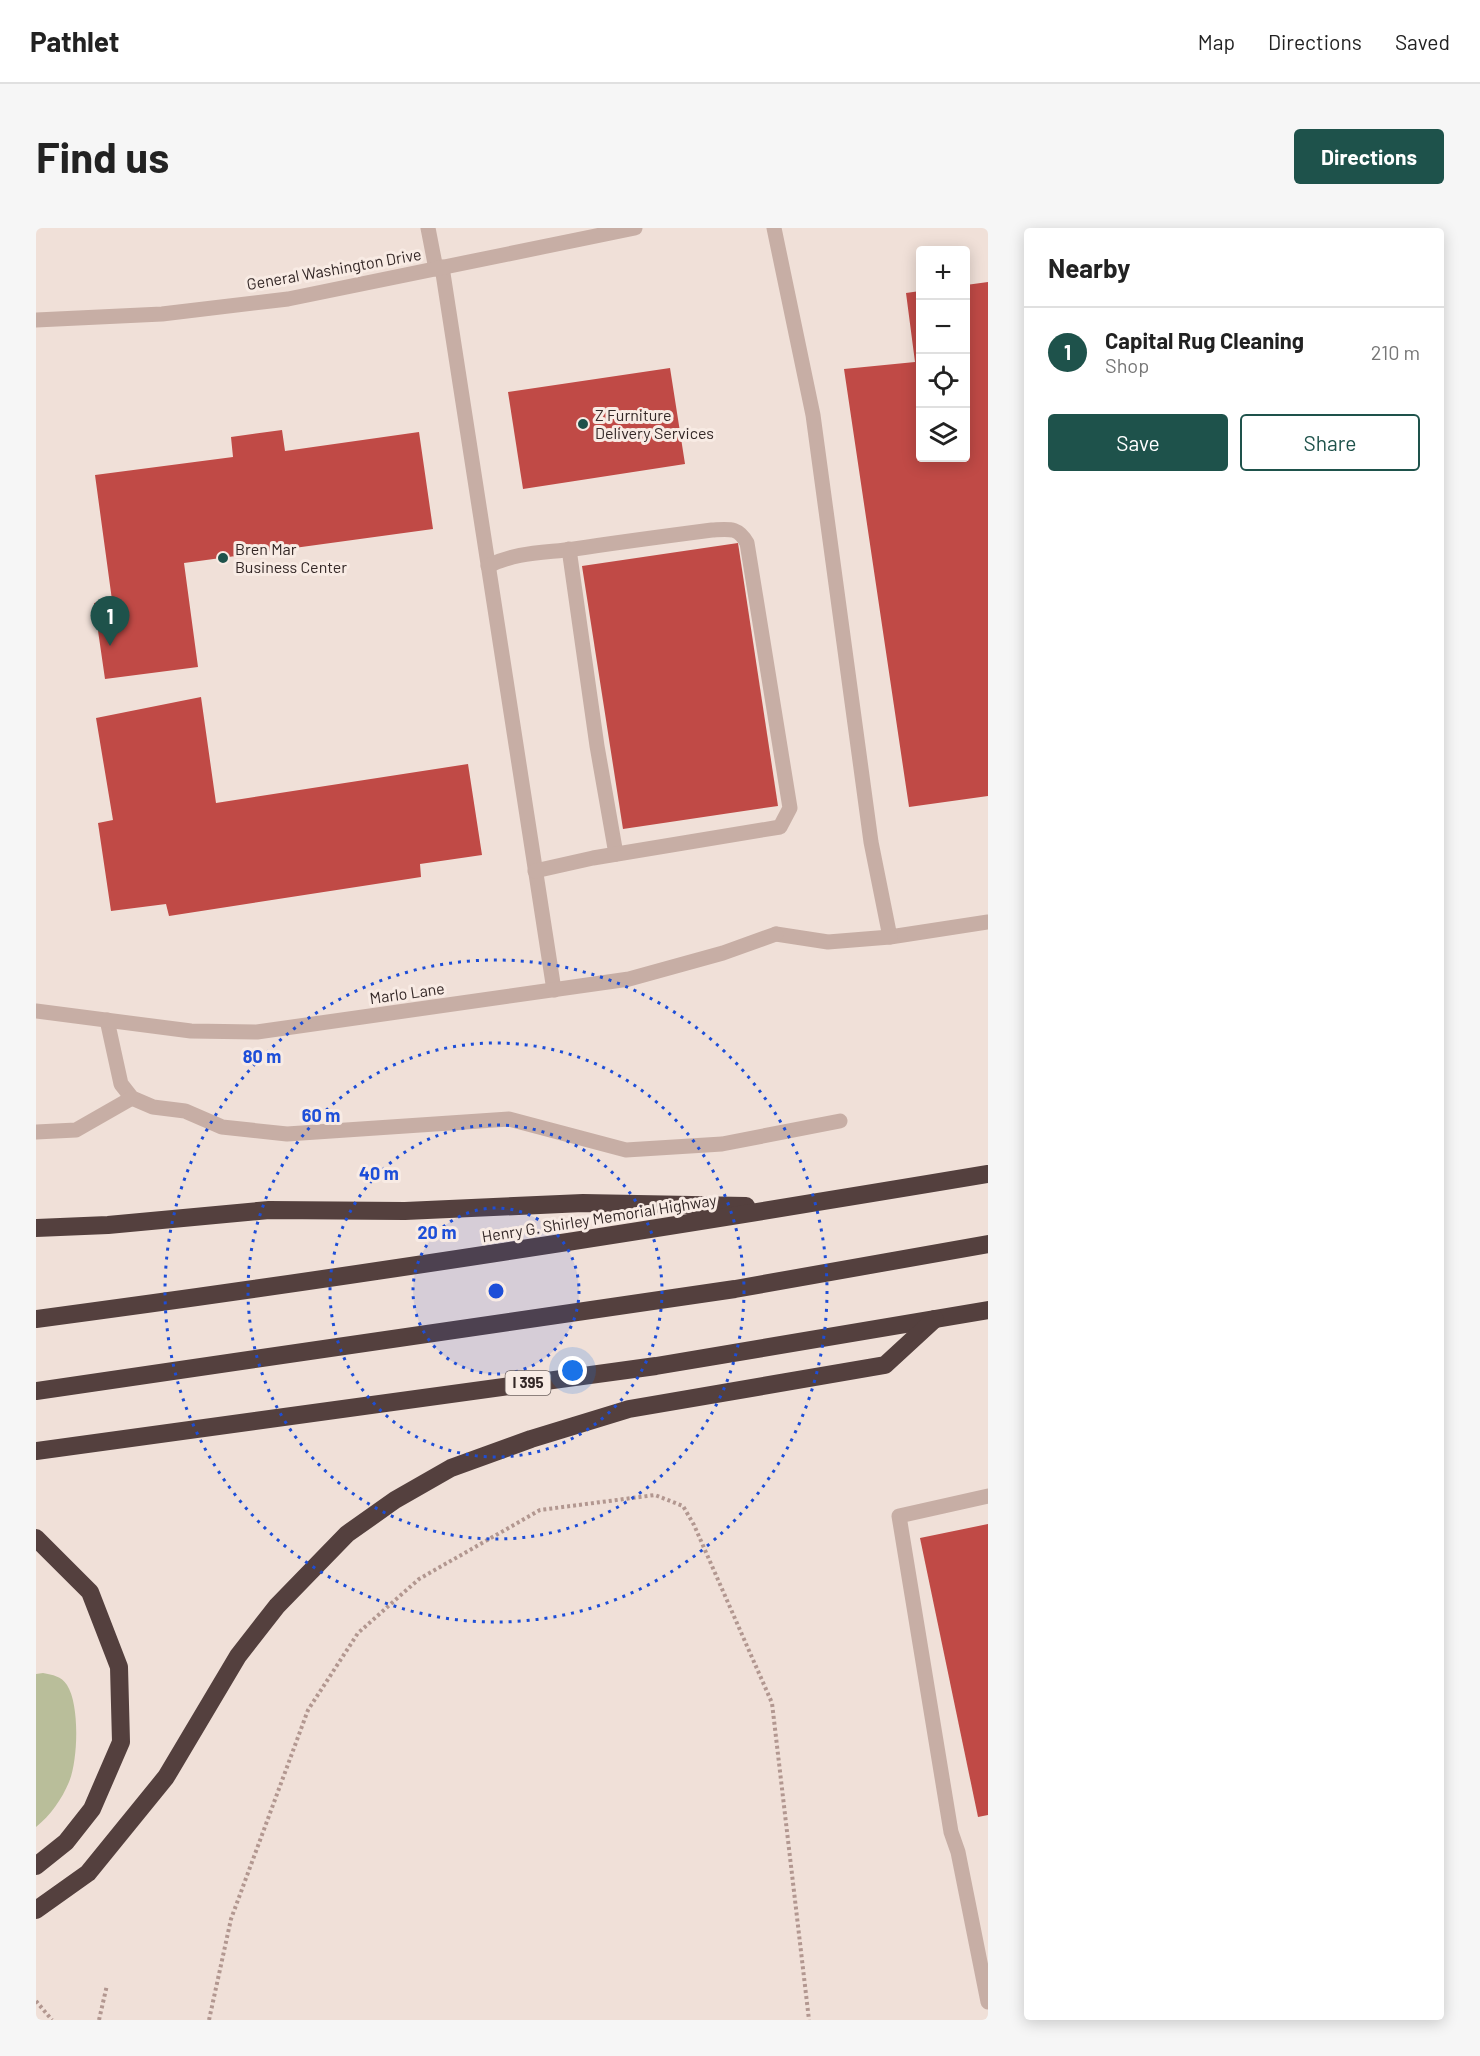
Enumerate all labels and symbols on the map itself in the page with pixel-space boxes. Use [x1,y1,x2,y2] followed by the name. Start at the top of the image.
[245,244,423,293] street label: General Washington Drive
[595,405,714,442] place label: Z Furniture Delivery Services
[576,417,590,431] marker: Z Furniture Delivery Services
[235,539,347,576] place label: Bren Mar Business Center
[216,551,230,565] marker: Bren Mar Business Center
[90,596,130,646] pin: 1
[368,978,446,1007] street label: Marlo Lane
[243,1045,281,1067] text: 80 m
[302,1104,340,1126] text: 60 m
[359,1162,399,1184] text: 40 m
[480,1189,718,1245] street label: Henry G. Shirley Memorial Highway
[418,1221,456,1243] text: 20 m
[486,1281,506,1301] centre of rings
[558,1356,587,1385] your location
[506,1371,550,1395] road number: I 395

